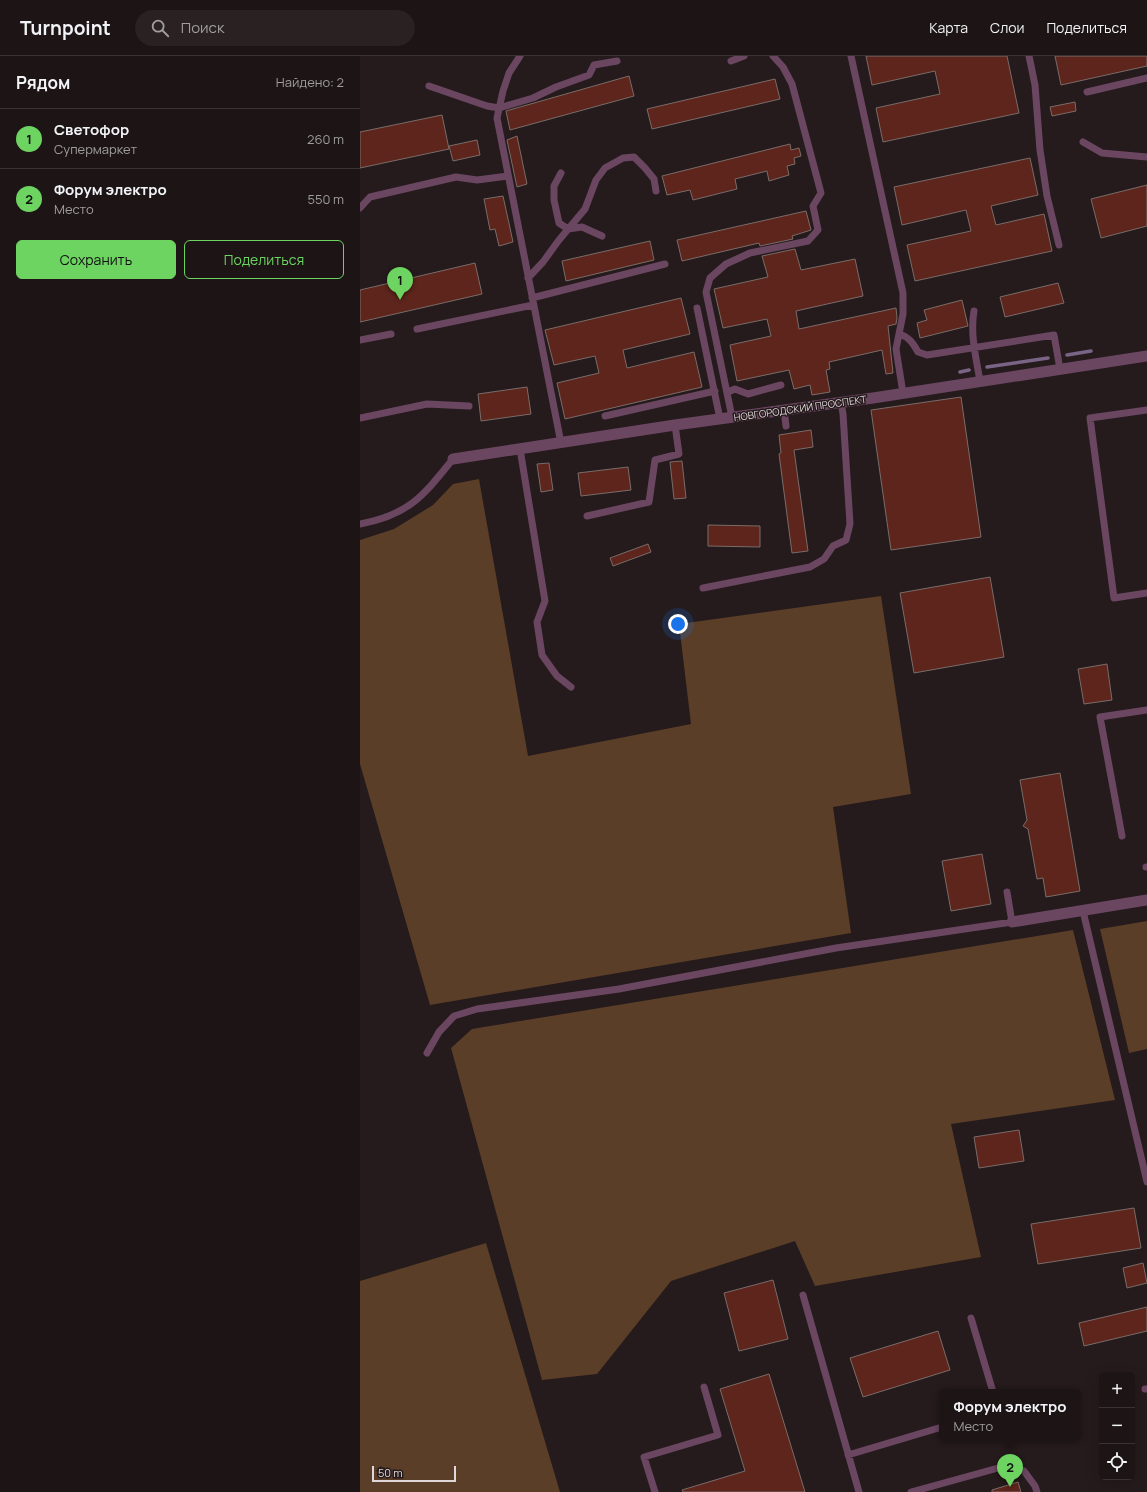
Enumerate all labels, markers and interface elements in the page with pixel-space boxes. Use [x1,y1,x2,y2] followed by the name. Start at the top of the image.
[135,10,415,46] search box
[20,15,111,41] text: Turnpoint
[149,17,171,39] icon: search
[181,17,224,38] text: Поиск
[929,18,968,37] text: Карта
[990,18,1024,37] text: Слои
[1046,18,1127,37] text: Поделиться
[16,71,70,94] text: Рядом
[276,73,344,91] text: Найдено: 2
[54,119,129,140] text: Светофор
[26,130,32,148] text: 1
[307,130,344,148] text: 260 m
[54,140,137,158] text: Супермаркет
[54,179,167,200] text: Форум электро
[25,190,33,208] text: 2
[307,190,344,208] text: 550 m
[54,200,94,218] text: Место
[16,240,176,279] button: Сохранить
[184,240,344,279] button: Поделиться
[387,267,413,300] pin: 1
[733,392,867,424] street label: НОВГОРОДСКИЙ ПРОСПЕКТ
[668,614,688,634] your location
[1099,1372,1135,1480] map controls
[1099,1372,1135,1408] button: +
[939,1389,1081,1441] popup
[954,1396,1066,1417] text: Форум электро
[1099,1408,1135,1444] button: −
[954,1417,993,1435] text: Место
[1099,1444,1135,1480] button: locate
[997,1454,1023,1487] pin: 2
[372,1464,456,1483] scale bar
[378,1465,403,1480] text: 50 m

